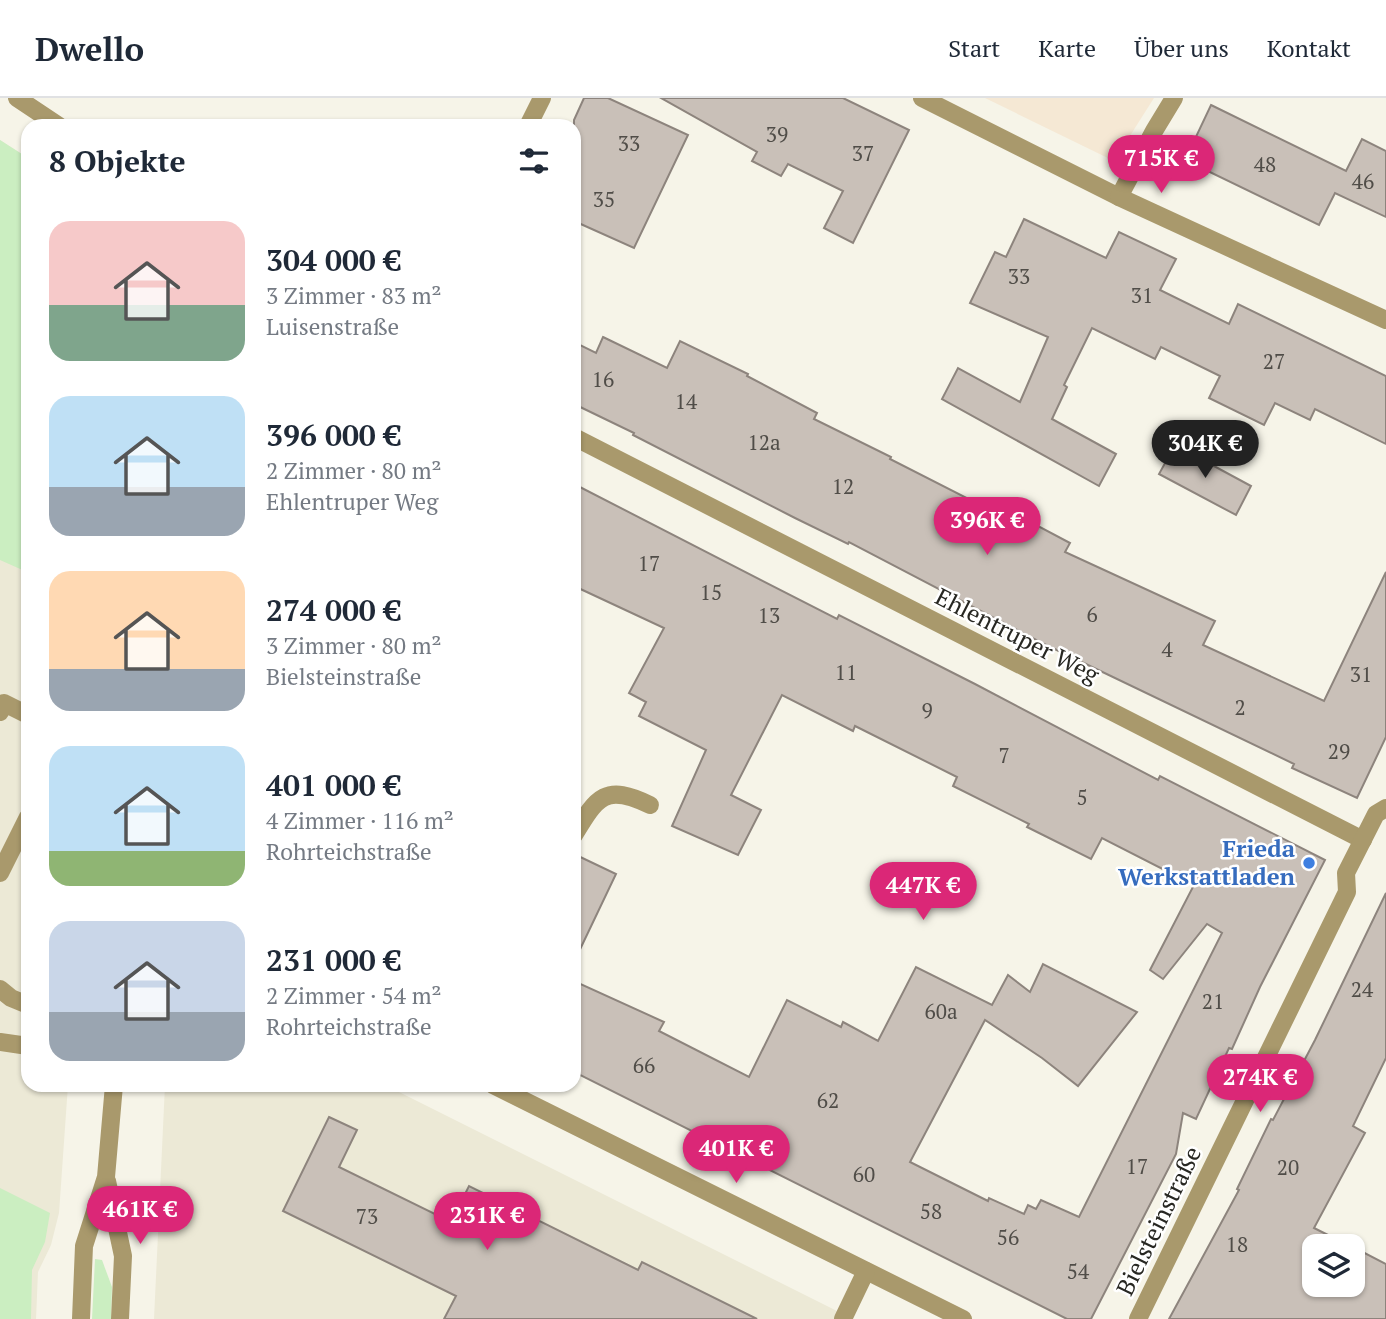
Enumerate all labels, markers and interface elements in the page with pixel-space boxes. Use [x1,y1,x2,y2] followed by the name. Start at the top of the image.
[35,27,144,70] text: Dwello
[948,32,1000,64] text: Start
[1038,32,1096,64] text: Karte
[1134,32,1229,64] text: Über uns
[1267,32,1351,64] text: Kontakt
[766,120,788,148] house number: 39
[618,129,640,157] house number: 33
[1104,136,1218,195] pin: 715K €
[852,139,874,167] house number: 37
[49,141,186,181] text: 8 Objekte
[515,142,553,180] icon: filters
[1124,142,1198,173] text: 715K €
[1254,150,1276,178] house number: 48
[1352,167,1374,195] house number: 46
[593,185,615,213] house number: 35
[266,240,401,280] text: 304 000 €
[105,249,189,333] icon: home
[1008,262,1030,290] house number: 33
[266,280,441,311] text: 3 Zimmer · 83 m²
[1131,281,1153,309] house number: 31
[266,311,399,342] text: Luisenstraße
[1263,347,1285,375] house number: 27
[592,365,614,393] house number: 16
[675,387,698,415] house number: 14
[266,415,401,455] text: 396 000 €
[1148,420,1262,480] pin: 304K €
[105,424,189,508] icon: home
[1168,427,1242,458] text: 304K €
[748,428,781,456] house number: 12a
[266,455,441,486] text: 2 Zimmer · 80 m²
[832,472,854,500] house number: 12
[266,486,438,517] text: Ehlentruper Weg
[930,498,1044,557] pin: 396K €
[950,504,1024,535] text: 396K €
[638,549,660,577] house number: 17
[700,578,722,606] house number: 15
[930,580,1105,690] street label: Ehlentruper Weg
[266,590,401,630] text: 274 000 €
[105,599,189,683] icon: home
[1086,600,1098,628] house number: 6
[758,601,780,629] house number: 13
[266,630,441,661] text: 3 Zimmer · 80 m²
[1161,635,1173,663] house number: 4
[835,658,857,686] house number: 11
[1350,660,1372,688] house number: 31
[266,661,421,692] text: Bielsteinstraße
[1234,693,1246,721] house number: 2
[921,696,933,724] house number: 9
[1328,737,1350,765] house number: 29
[998,741,1010,769] house number: 7
[266,765,401,805] text: 401 000 €
[105,774,189,858] icon: home
[1076,783,1088,811] house number: 5
[266,805,454,836] text: 4 Zimmer · 116 m²
[1118,832,1296,892] place label: Frieda Werkstattladen
[266,836,432,867] text: Rohrteichstraße
[1301,855,1317,871] marker: Frieda Werkstattladen
[866,862,980,922] pin: 447K €
[886,869,960,900] text: 447K €
[266,940,401,980] text: 231 000 €
[105,949,189,1033] icon: home
[1351,975,1374,1003] house number: 24
[266,980,441,1011] text: 2 Zimmer · 54 m²
[1202,987,1224,1015] house number: 21
[925,997,958,1025] house number: 60a
[266,1011,432,1042] text: Rohrteichstraße
[633,1051,655,1079] house number: 66
[1203,1054,1317,1114] pin: 274K €
[1223,1061,1297,1092] text: 274K €
[817,1086,839,1114] house number: 62
[679,1126,793,1185] pin: 401K €
[699,1132,773,1163] text: 401K €
[1108,1141,1208,1300] street label: Bielsteinstraße
[1126,1152,1148,1180] house number: 17
[1277,1153,1299,1181] house number: 20
[853,1160,875,1188] house number: 60
[83,1186,197,1246] pin: 461K €
[430,1192,544,1252] pin: 231K €
[103,1193,177,1224] text: 461K €
[920,1197,942,1225] house number: 58
[450,1199,524,1230] text: 231K €
[356,1202,378,1230] house number: 73
[997,1223,1019,1251] house number: 56
[1226,1230,1248,1258] house number: 18
[1302,1234,1365,1297] map controls
[1302,1234,1365,1297] button: layers
[1067,1257,1090,1285] house number: 54

